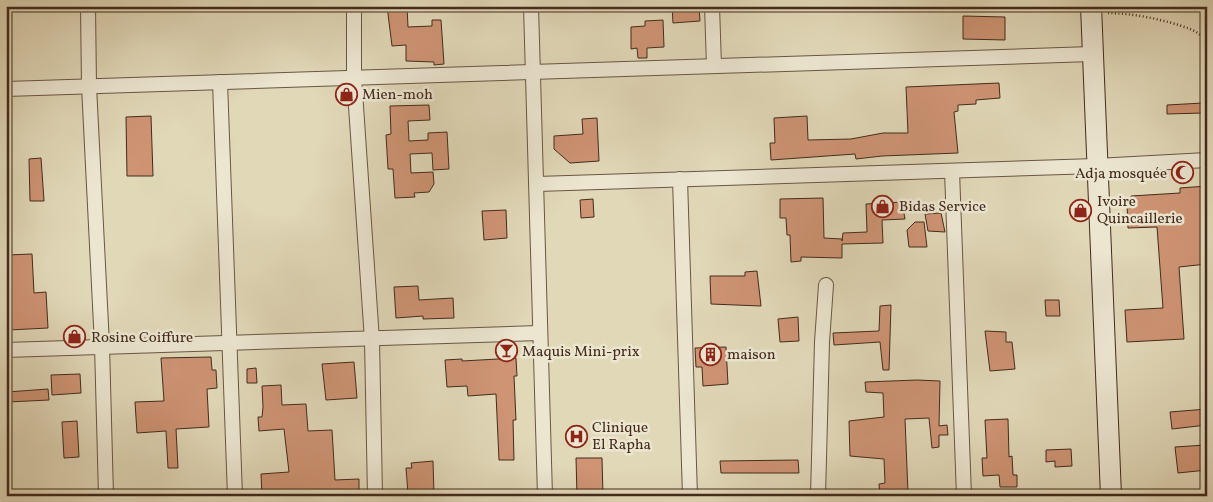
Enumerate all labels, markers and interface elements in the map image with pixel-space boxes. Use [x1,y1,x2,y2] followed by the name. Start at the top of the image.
[334,82,358,106] shop icon: Mien-moh
[362,85,433,106] place label: Mien-moh
[1171,161,1195,185] mosque icon: Adja mosquée
[1075,164,1167,185] place label: Adja mosquée
[1097,192,1183,230] place label: Ivoire Quincaillerie
[871,194,895,218] shop icon: Bidas Service
[899,197,986,218] place label: Bidas Service
[1069,198,1093,222] shop icon: Ivoire Quincaillerie
[63,325,87,349] shop icon: Rosine Coiffure
[91,328,193,349] place label: Rosine Coiffure
[494,339,518,363] bar icon: Maquis Mini-prix
[522,342,640,363] place label: Maquis Mini-prix
[699,342,723,366] building icon: maison
[727,345,776,366] place label: maison
[592,418,651,456] place label: Clinique El Rapha
[564,424,588,448] hospital icon: Clinique El Rapha

